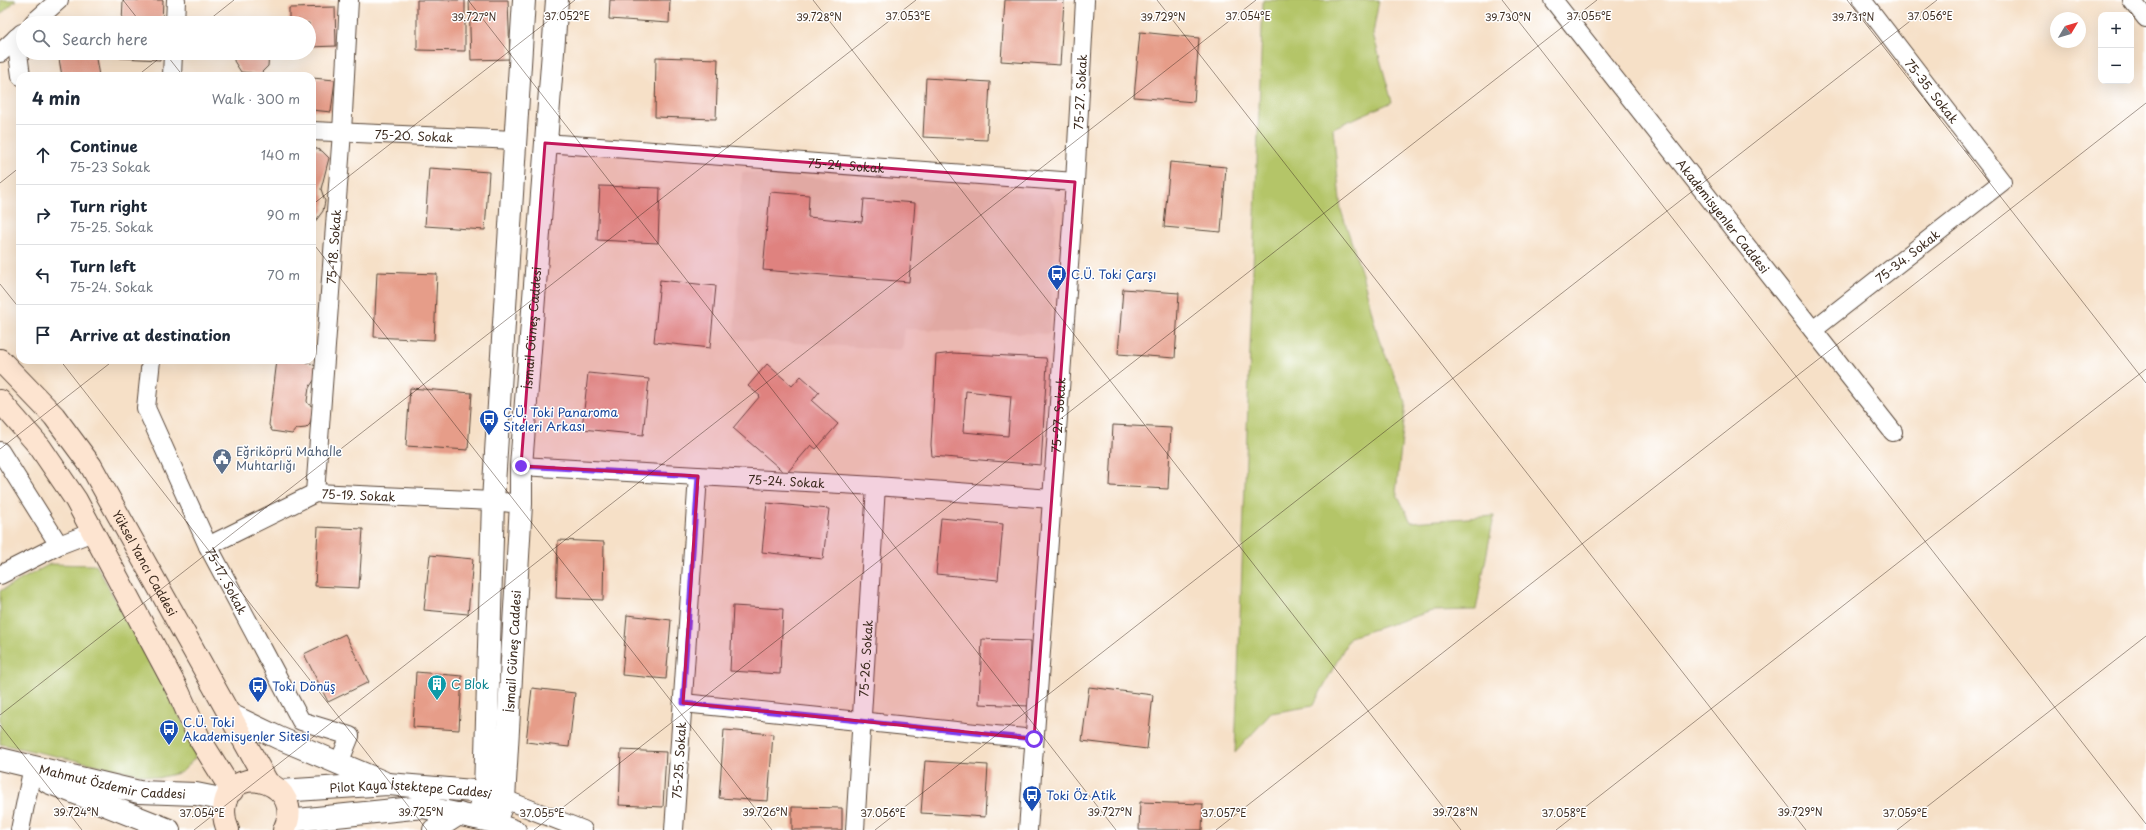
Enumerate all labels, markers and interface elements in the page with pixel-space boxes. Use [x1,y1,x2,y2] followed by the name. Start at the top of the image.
[544,8,590,23] text: 37.052°E
[885,8,931,23] text: 37.053°E
[1225,8,1271,23] text: 37.054°E
[1566,8,1612,23] text: 37.055°E
[1907,8,1953,23] text: 37.056°E
[452,9,497,24] text: 39.727°N
[796,9,842,24] text: 39.728°N
[1140,9,1186,24] text: 39.729°N
[1485,9,1531,24] text: 39.730°N
[1832,9,1874,24] text: 39.731°N
[2050,12,2086,48] north arrow
[2098,12,2134,84] map controls
[2098,12,2134,48] button: +
[16,16,316,60] search box
[30,27,52,49] icon: search
[62,27,148,50] text: Search here
[2098,48,2134,84] button: −
[1069,53,1091,130] street label: 75-27. Sokak
[1901,55,1963,127] street label: 75-35. Sokak
[32,85,80,111] text: 4 min
[212,89,300,108] text: Walk · 300 m
[374,125,454,146] street label: 75-20. Sokak
[70,134,138,157] text: Continue
[32,144,54,166] icon: ahead
[261,145,300,164] text: 140 m
[807,153,885,177] street label: 75-24. Sokak
[1672,155,1774,277] street label: Akademisyenler Caddesi
[70,157,151,176] text: 75-23 Sokak
[70,194,147,217] text: Turn right
[32,204,54,226] icon: right
[267,205,300,224] text: 90 m
[322,209,345,285] street label: 75-18. Sokak
[70,217,154,236] text: 75-25. Sokak
[1871,225,1944,287] street label: 75-34. Sokak
[70,254,136,277] text: Turn left
[1046,263,1068,291] bus stop icon: C.Ü. Toki Çarşı
[32,264,54,286] icon: left
[267,265,300,284] text: 70 m
[1071,265,1156,283] place label: C.Ü. Toki Çarşı
[518,266,545,390] street label: İsmail Güneş Caddesi
[70,277,153,296] text: 75-24. Sokak
[70,323,231,346] text: Arrive at destination
[32,324,54,346] icon: arrive
[1046,377,1070,453] street label: 75-27. Sokak
[503,403,618,435] place label: C.Ü. Toki Panaroma Siteleri Arkası
[478,408,500,436] bus stop icon: C.Ü. Toki Panaroma Siteleri Arkası
[236,442,343,474] place label: Eğriköprü Mahalle Muhtarlığı
[211,447,233,475] public building icon: Eğriköprü Mahalle Muhtarlığı
[512,457,530,475] route end
[748,470,826,492] street label: 75-24. Sokak
[321,484,396,506] street label: 75-19. Sokak
[108,507,182,619] street label: Yüksel Yancı Caddesi
[201,544,252,618] street label: 75-17. Sokak
[500,590,525,713] street label: İsmail Güneş Caddesi
[854,619,877,697] street label: 75-26. Sokak
[426,673,448,701] building icon: C Blok
[247,675,269,703] bus stop icon: Toki Dönüş
[451,675,490,693] place label: C Blok
[272,677,336,695] place label: Toki Dönüş
[183,713,310,745] place label: C.Ü. Toki Akademisyenler Sitesi
[158,718,180,746] bus stop icon: C.Ü. Toki Akademisyenler Sitesi
[667,721,690,799] street label: 75-25. Sokak
[1025,730,1043,748] route start
[37,760,186,803] street label: Mahmut Özdemir Caddesi
[329,775,494,803] street label: Pilot Kaya İstektepe Caddesi
[1021,784,1043,812] bus stop icon: Toki Öz Atik
[1046,786,1116,804] place label: Toki Öz Atik
[53,804,99,819] text: 39.724°N
[398,804,444,819] text: 39.725°N
[742,804,788,819] text: 39.726°N
[1088,804,1133,819] text: 39.727°N
[1432,804,1478,819] text: 39.728°N
[1777,804,1823,819] text: 39.729°N
[179,805,225,820] text: 37.054°E
[519,805,565,820] text: 37.055°E
[860,805,906,820] text: 37.056°E
[1202,805,1246,820] text: 37.057°E
[1541,805,1587,820] text: 37.058°E
[1882,805,1928,820] text: 37.059°E

